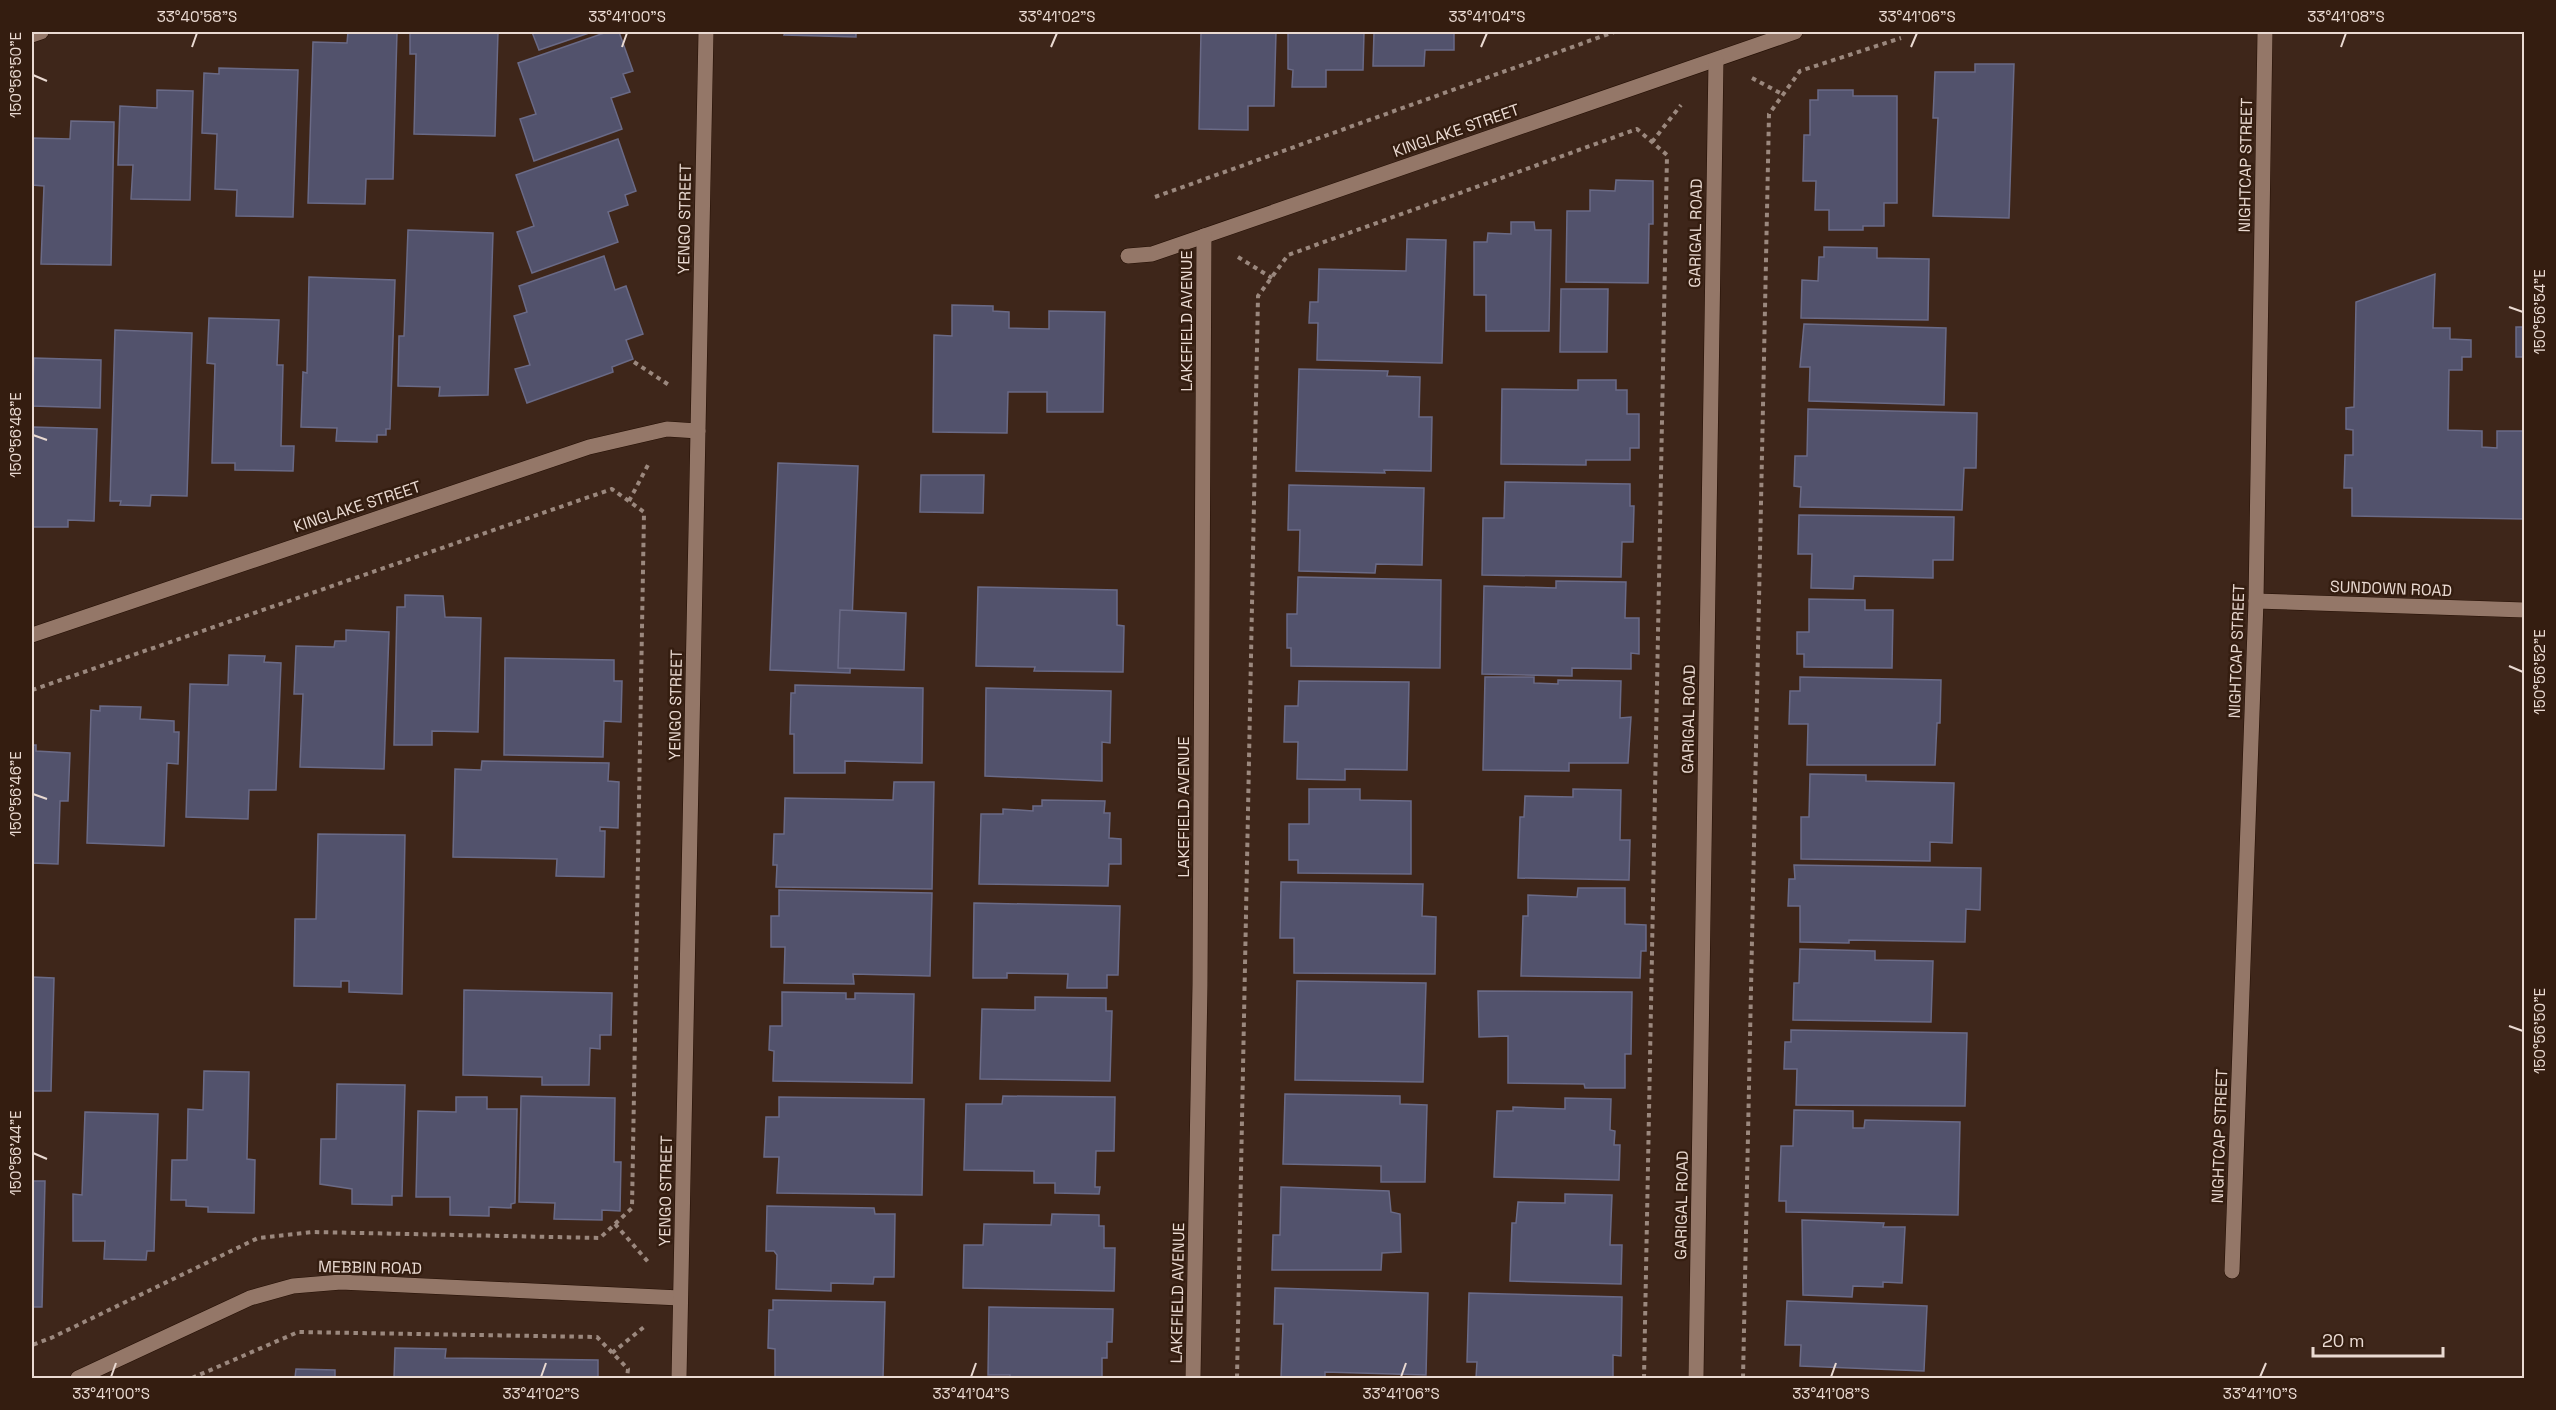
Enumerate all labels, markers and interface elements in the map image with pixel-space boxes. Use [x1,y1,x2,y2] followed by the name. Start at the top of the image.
[157,7,237,26] text: 33°40'58"S
[588,7,666,26] text: 33°41'00"S
[1018,7,1096,26] text: 33°41'02"S
[1449,7,1525,26] text: 33°41'04"S
[1878,7,1956,26] text: 33°41'06"S
[2307,7,2385,26] text: 33°41'08"S
[6,32,25,118] text: 150°56'50"E
[2234,97,2257,233] street label: NIGHTCAP STREET
[1390,99,1522,162] street label: KINGLAKE STREET
[673,163,696,275] street label: YENGO STREET
[1684,178,1707,288] street label: GARIGAL ROAD
[1176,251,1197,391] street label: LAKEFIELD AVENUE
[2530,269,2549,355] text: 150°56'54"E
[6,392,25,478] text: 150°56'48"E
[291,476,424,537] street label: KINGLAKE STREET
[2329,576,2452,601] street label: SUNDOWN ROAD
[2224,583,2249,719] street label: NIGHTCAP STREET
[2530,629,2549,715] text: 150°56'52"E
[664,649,687,761] street label: YENGO STREET
[1677,664,1700,774] street label: GARIGAL ROAD
[1173,737,1194,877] street label: LAKEFIELD AVENUE
[6,751,25,837] text: 150°56'46"E
[2530,988,2549,1074] text: 150°56'50"E
[2207,1068,2232,1204] street label: NIGHTCAP STREET
[6,1111,25,1195] text: 150°56'44"E
[654,1135,677,1247] street label: YENGO STREET
[1670,1150,1693,1260] street label: GARIGAL ROAD
[1166,1222,1189,1364] street label: LAKEFIELD AVENUE
[318,1256,422,1279] street label: MEBBIN ROAD
[2313,1320,2444,1358] scale bar
[2322,1329,2365,1352] text: 20 m
[72,1384,150,1403] text: 33°41'00"S
[502,1384,580,1403] text: 33°41'02"S
[933,1384,1009,1403] text: 33°41'04"S
[1362,1384,1440,1403] text: 33°41'06"S
[1792,1384,1870,1403] text: 33°41'08"S
[2223,1384,2297,1403] text: 33°41'10"S

